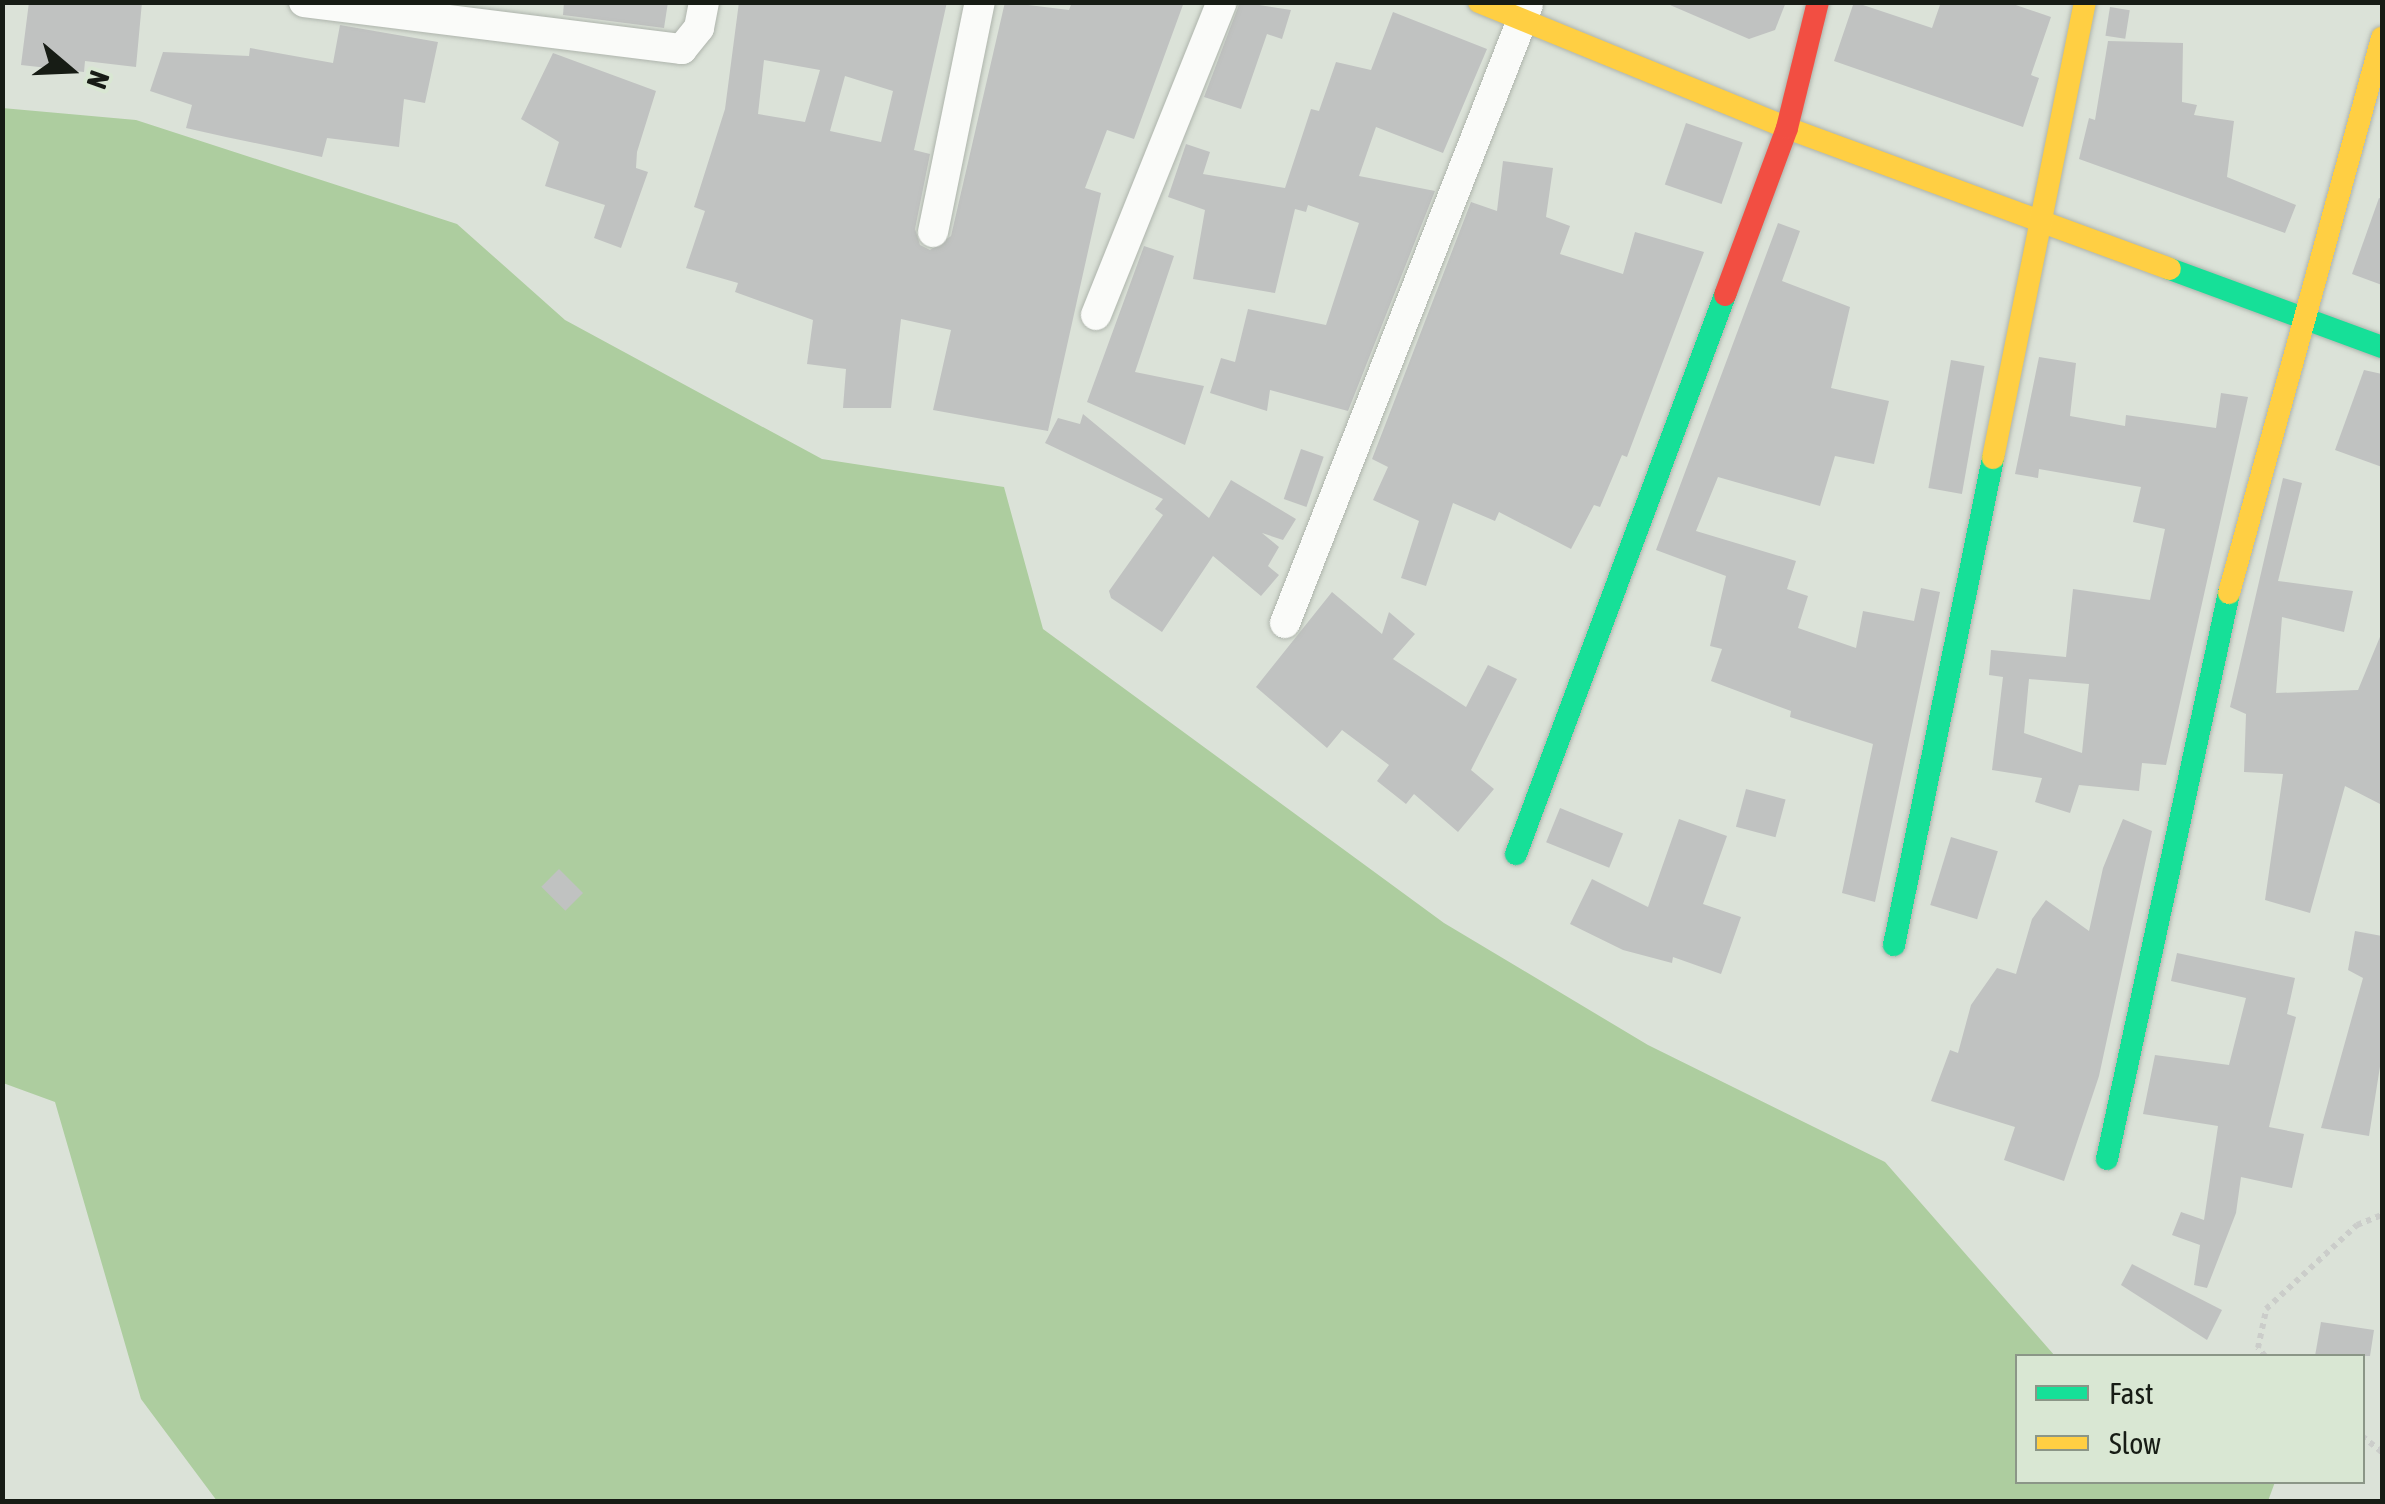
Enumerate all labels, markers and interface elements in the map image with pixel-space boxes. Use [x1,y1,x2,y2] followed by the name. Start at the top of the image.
[20,20,120,120] north arrow
[81,67,116,93] text: N
[2015,1354,2365,1484] legend
[2109,1376,2154,1410] text: Fast
[2109,1426,2161,1460] text: Slow

